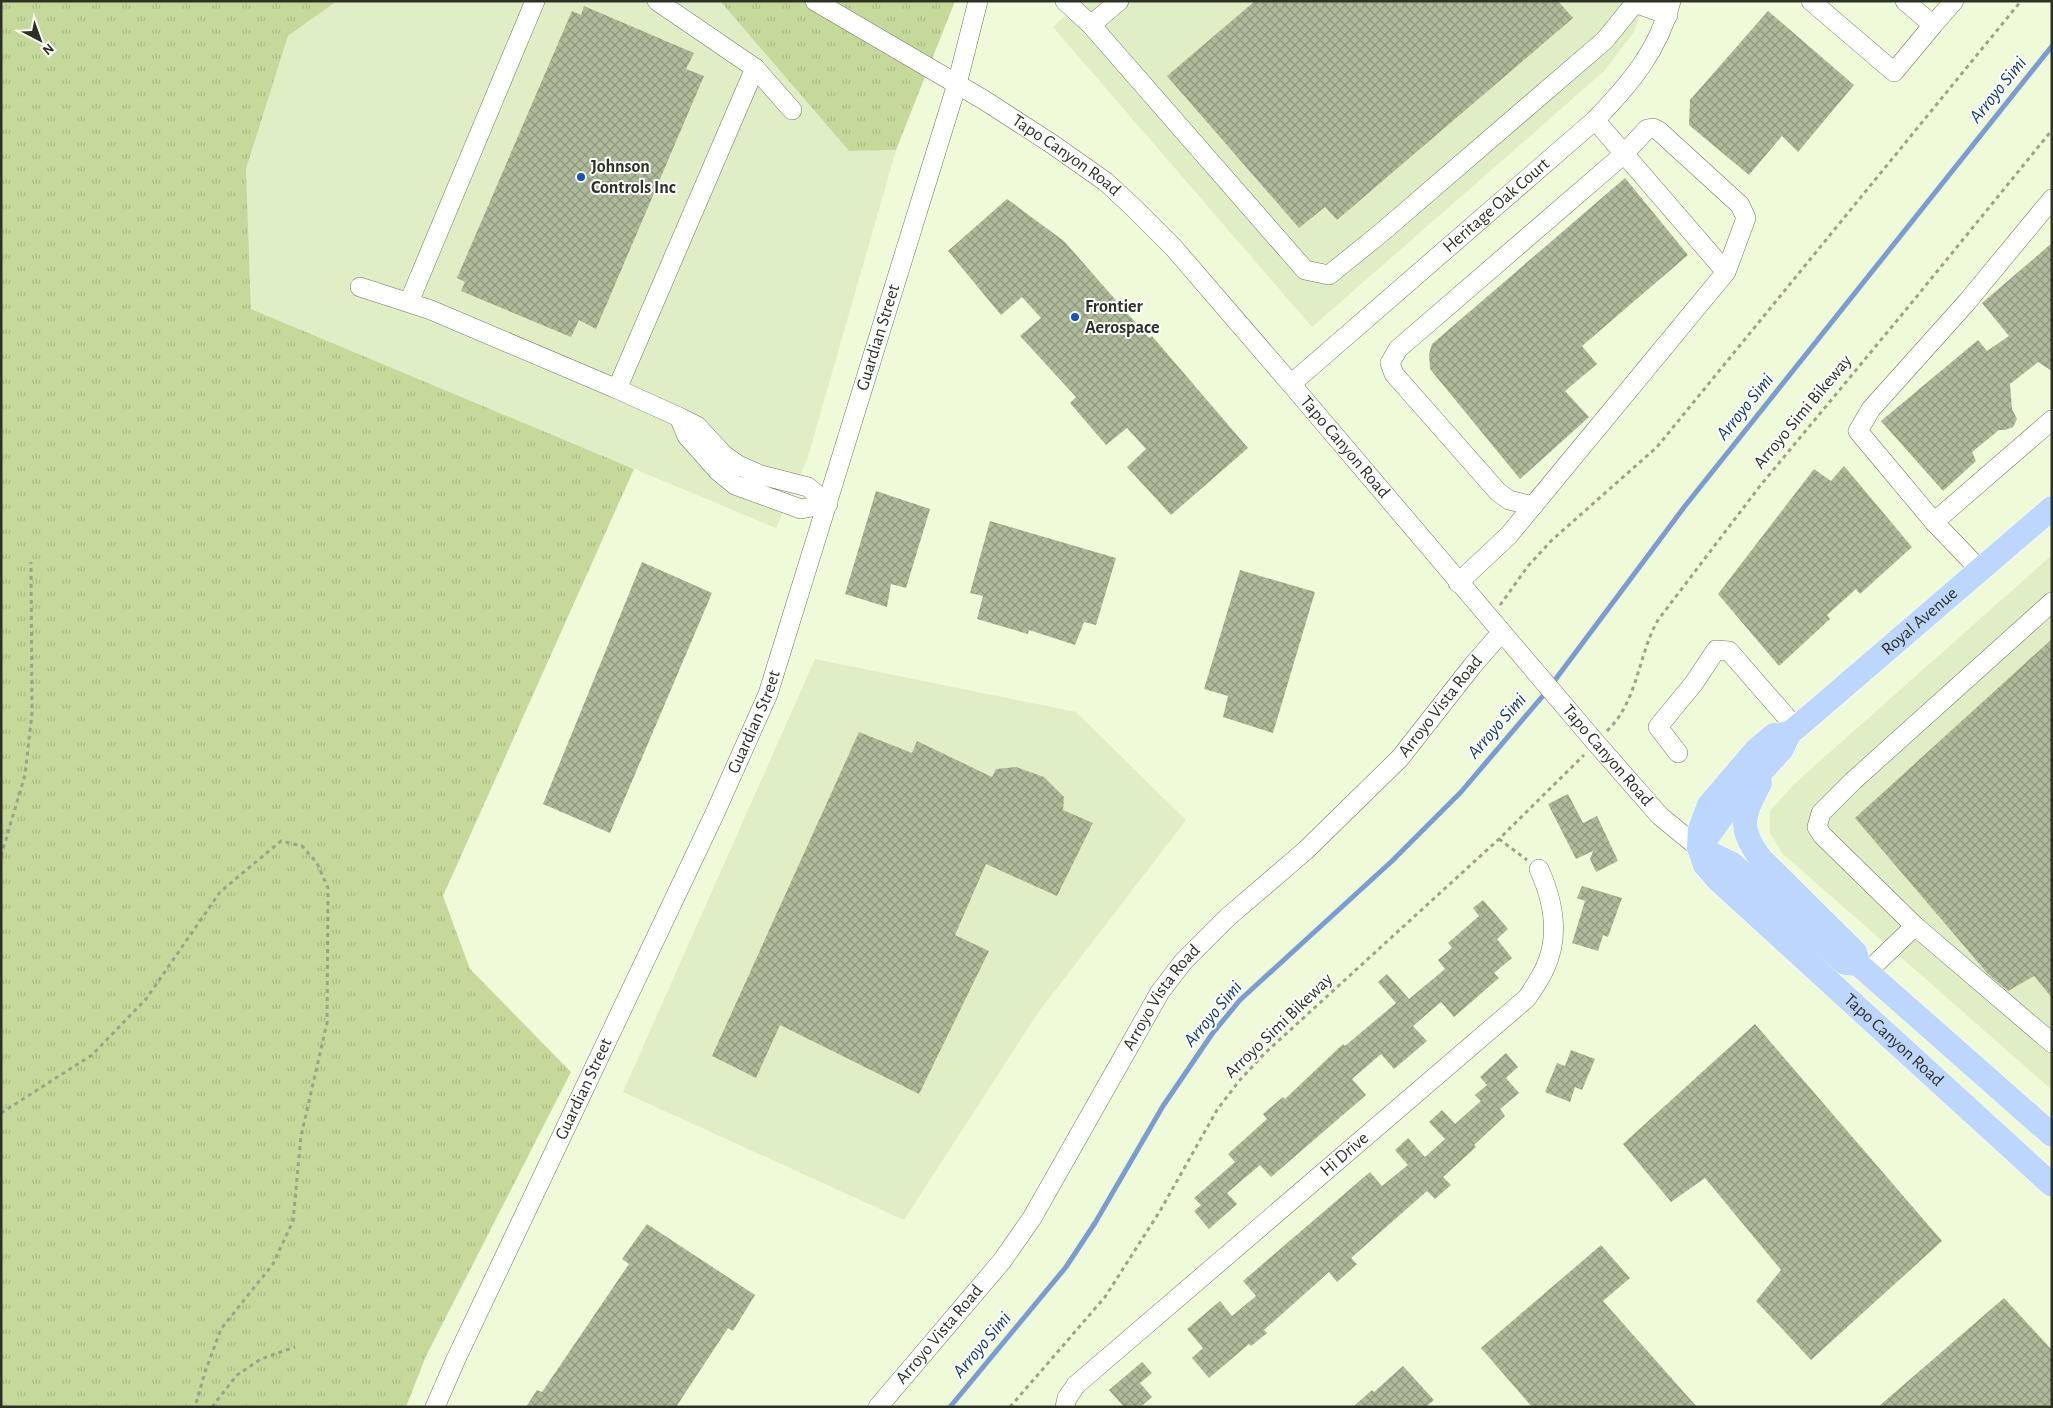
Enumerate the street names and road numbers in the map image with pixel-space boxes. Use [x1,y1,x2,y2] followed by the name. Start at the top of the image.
[1009,112,1124,199] street label: Tapo Canyon Road
[1440,155,1553,256] street label: Heritage Oak Court
[854,282,903,393] street label: Guardian Street
[1750,352,1856,472] street label: Arroyo Simi Bikeway
[1297,393,1393,502] street label: Tapo Canyon Road
[1878,584,1961,659] street label: Royal Avenue
[1395,652,1486,761] street label: Arroyo Vista Road
[725,668,784,776] street label: Guardian Street
[1559,701,1656,810] street label: Tapo Canyon Road
[1120,941,1204,1054] street label: Arroyo Vista Road
[1222,970,1337,1082] street label: Arroyo Simi Bikeway
[1840,991,1947,1090] street label: Tapo Canyon Road
[552,1035,616,1143] street label: Guardian Street
[1317,1129,1372,1180] street label: Hi Drive
[893,1282,986,1388] street label: Arroyo Vista Road

